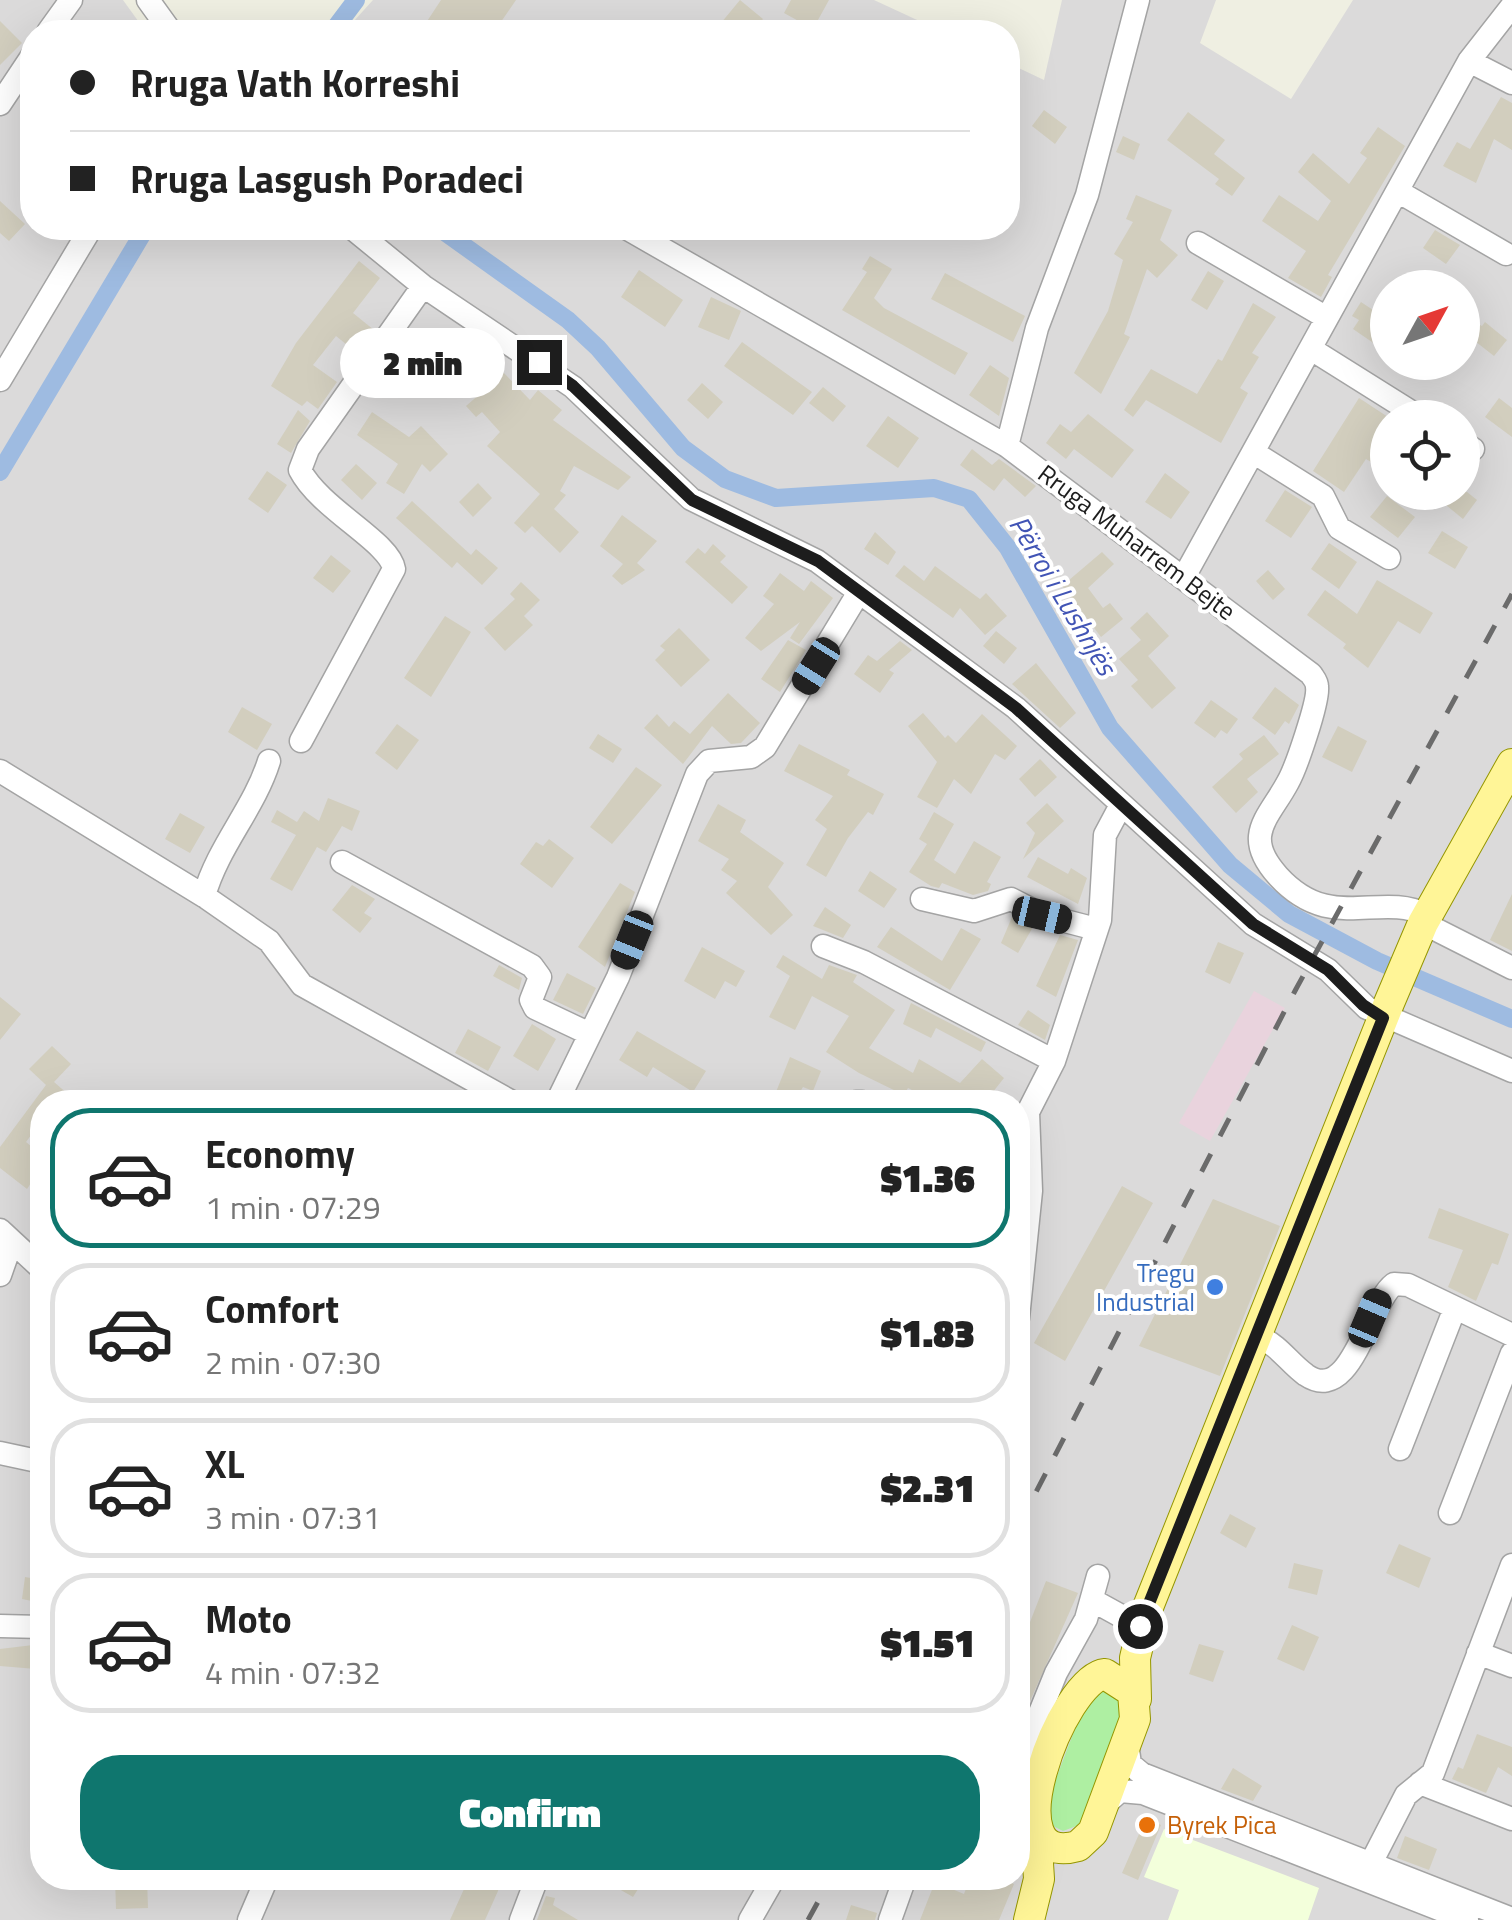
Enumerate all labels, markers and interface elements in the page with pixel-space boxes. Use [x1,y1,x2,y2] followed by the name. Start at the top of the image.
[130,54,460,112] text: Rruga Vath Korreshi
[130,150,524,208] text: Rruga Lasgush Poradeci
[1370,270,1480,380] north arrow
[1370,270,1480,510] map controls
[339,327,504,397] callout: 2 min
[383,339,462,387] text: 2 min
[517,340,562,385] route end
[1370,400,1480,510] button: locate
[1030,455,1244,629] street label: Rruga Muharrem Bejte
[999,507,1129,685] water label: Përroi i Lushnjës
[787,633,845,699] car
[1009,894,1075,936] car
[607,907,657,973] car
[205,1125,355,1183] text: Economy
[85,1133,175,1223] icon: car
[881,1149,975,1207] text: $1.36
[205,1183,381,1231] text: 1 min · 07:29
[1096,1254,1195,1321] place label: Tregu Industrial
[1204,1276,1226,1298] marker: Tregu Industrial
[205,1280,339,1338] text: Comfort
[1344,1285,1396,1351] car
[85,1288,175,1378] icon: car
[881,1304,975,1362] text: $1.83
[205,1338,381,1386] text: 2 min · 07:30
[205,1435,245,1493] text: XL
[85,1443,175,1533] icon: car
[881,1459,975,1517] text: $2.31
[205,1493,381,1541] text: 3 min · 07:31
[205,1590,292,1648] text: Moto
[85,1598,175,1688] icon: car
[1118,1604,1163,1649] route start
[881,1614,975,1672] text: $1.51
[205,1648,381,1696] text: 4 min · 07:32
[80,1755,980,1870] button: Confirm
[1167,1806,1277,1844] place label: Byrek Pica
[1136,1814,1158,1836] marker: Byrek Pica

